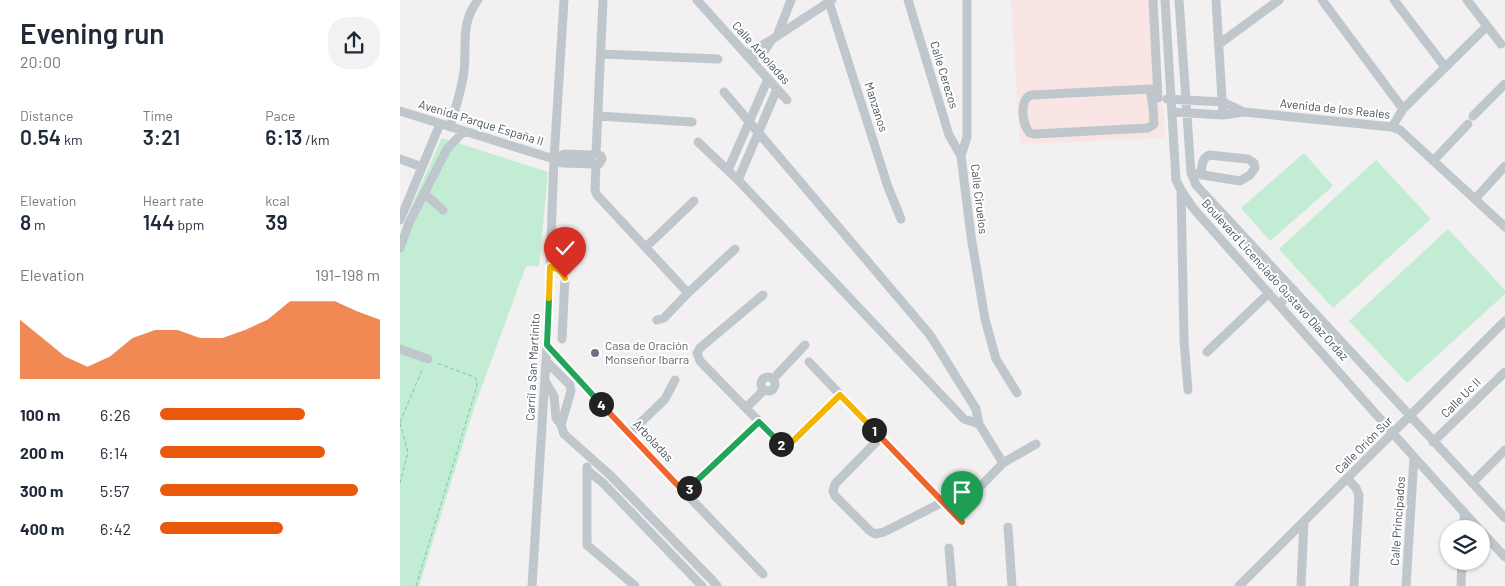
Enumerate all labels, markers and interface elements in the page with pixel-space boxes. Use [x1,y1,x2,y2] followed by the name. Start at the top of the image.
[20,16,165,50] text: Evening run
[328,17,380,69] button: share
[730,18,794,87] street label: Calle Arboladas
[928,39,962,110] street label: Calle Cerezos
[20,52,61,71] text: 20:00
[862,80,892,133] street label: Manzanos
[1279,95,1391,121] street label: Avenida de los Reales
[417,96,545,148] street label: Avenida Parque España II
[20,107,73,124] text: Distance
[143,107,173,124] text: Time
[265,107,295,124] text: Pace
[20,124,61,149] text: 0.54
[143,124,180,149] text: 3:21
[265,124,302,149] text: 6:13
[61,131,82,148] text: km
[302,131,329,148] text: /km
[969,163,991,235] street label: Calle Ciruelos
[20,192,76,209] text: Elevation
[143,192,204,209] text: Heart rate
[265,192,290,209] text: kcal
[1200,196,1352,363] street label: Boulevard Licenciado Gustavo Díaz Ordaz
[20,209,31,234] text: 8
[143,209,175,234] text: 144
[265,209,288,234] text: 39
[31,216,46,233] text: m
[175,216,204,233] text: bpm
[544,227,586,278] pin
[551,234,579,262] icon: check
[20,265,84,284] text: Elevation
[315,265,380,284] text: 191–198 m
[522,313,542,421] street label: Carril a San Martinito
[605,338,689,366] place label: Casa de Oración Monseñor Ibarra
[589,347,601,359] marker: Casa de Oración Monseñor Ibarra
[1438,375,1483,420] street label: Calle Uc II
[588,392,614,416] pin: 4
[597,396,606,413] text: 4
[20,405,60,424] text: 100 m
[100,405,130,424] text: 6:26
[1332,412,1395,476] street label: Calle Orión Sur
[631,417,677,464] street label: Arboladas
[862,418,886,442] pin: 1
[872,422,877,439] text: 1
[768,432,794,456] pin: 2
[778,436,785,453] text: 2
[20,443,64,462] text: 200 m
[100,443,128,462] text: 6:14
[941,471,983,522] pin
[676,476,702,500] pin: 3
[1387,476,1407,566] street label: Calle Principados
[948,478,976,506] icon: arrive
[686,480,693,497] text: 3
[20,481,63,500] text: 300 m
[100,481,129,500] text: 5:57
[20,519,64,538] text: 400 m
[100,519,131,538] text: 6:42
[1440,520,1490,570] map controls
[1440,520,1490,570] button: layers

